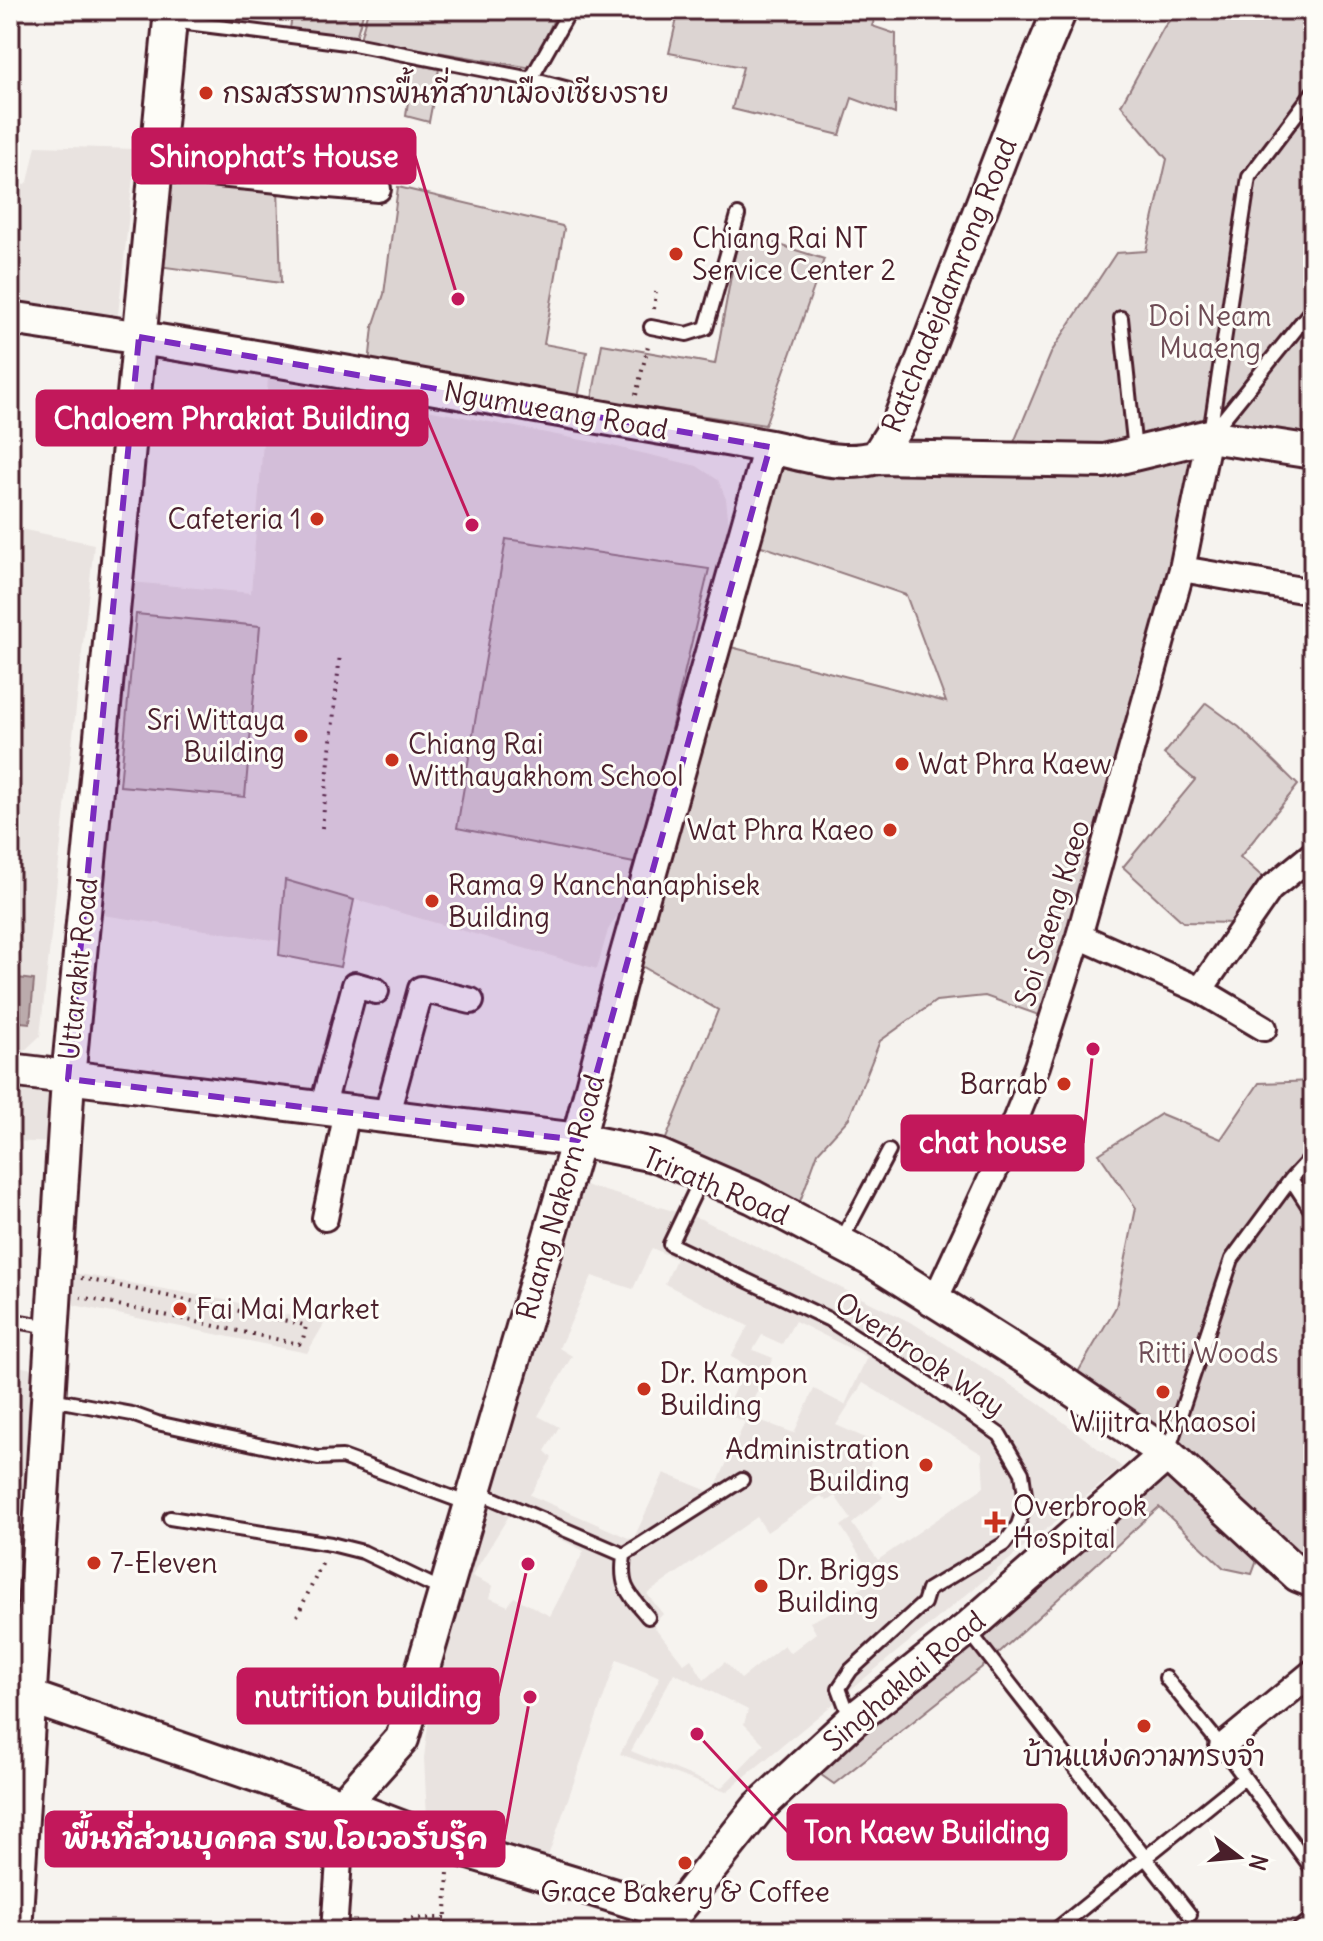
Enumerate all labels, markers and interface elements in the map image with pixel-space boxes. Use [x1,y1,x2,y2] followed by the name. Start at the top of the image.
[222,67,669,111] place label: กรมสรรพากรพื้นที่สาขาเมืองเชียงราย
[197,84,215,102] marker: กรมสรรพากรพื้นที่สาขาเมืองเชียงราย
[133,129,415,183] callout: Shinophat’s House
[873,132,1025,438] street label: Ratchadejdamrong Road
[149,137,399,175] text: Shinophat’s House
[692,220,896,288] place label: Chiang Rai NT Service Center 2
[667,245,685,263] marker: Chiang Rai NT Service Center 2
[1148,298,1272,366] park label: Doi Neam Muaeng
[441,373,671,447] street label: Ngumueang Road
[37,391,427,445] callout: Chaloem Phrakiat Building
[53,399,411,437] text: Chaloem Phrakiat Building
[168,501,301,537] place label: Cafeteria 1
[308,510,326,528] marker: Cafeteria 1
[147,702,285,770] place label: Sri Wittaya Building
[408,726,684,794] place label: Chiang Rai Witthayakhom School
[292,727,310,745] marker: Sri Wittaya Building
[918,746,1111,782] place label: Wat Phra Kaew
[383,751,401,769] marker: Chiang Rai Witthayakhom School
[893,755,911,773] marker: Wat Phra Kaew
[687,812,874,848] place label: Wat Phra Kaeo
[1007,815,1097,1011] street label: Soi Saeng Kaeo
[881,821,899,839] marker: Wat Phra Kaeo
[448,867,760,935] place label: Rama 9 Kanchanaphisek Building
[51,876,105,1062] street label: Uttarakit Road
[423,892,441,910] marker: Rama 9 Kanchanaphisek Building
[960,1066,1048,1102] place label: Barrab
[508,1070,612,1324] street label: Ruang Nakorn Road
[1055,1075,1073,1093] marker: Barrab
[902,1116,1083,1170] callout: chat house
[919,1123,1067,1161] text: chat house
[637,1139,795,1233] street label: Trirath Road
[828,1284,1012,1424] street label: Overbrook Way
[196,1291,379,1327] place label: Fai Mai Market
[171,1300,189,1318] marker: Fai Mai Market
[1137,1335,1279,1371] park label: Ritti Woods
[660,1355,808,1423] place label: Dr. Kampon Building
[635,1380,653,1398] marker: Dr. Kampon Building
[1154,1383,1172,1401] marker: Wijitra Khaosoi
[1069,1404,1257,1440] place label: Wijitra Khaosoi
[725,1431,910,1499] place label: Administration Building
[917,1456,935,1474] marker: Administration Building
[1013,1488,1147,1556] place label: Overbrook Hospital
[984,1511,1006,1533] marker: Overbrook Hospital
[110,1545,217,1581] place label: 7-Eleven
[777,1552,899,1620] place label: Dr. Briggs Building
[85,1554,103,1572] marker: 7-Eleven
[752,1577,770,1595] marker: Dr. Briggs Building
[815,1603,993,1759] street label: Singhaklai Road
[238,1669,498,1723] callout: nutrition building
[254,1677,482,1715] text: nutrition building
[1135,1717,1153,1735] marker: บ้านแห่งความทรงจำ
[1023,1738,1265,1774] place label: บ้านแห่งความทรงจำ
[788,1805,1066,1859] callout: Ton Kaew Building
[62,1810,488,1860] text: พื้นที่ส่วนบุคคล รพ.โอเวอร์บรุ๊ค
[46,1812,504,1866] callout: พื้นที่ส่วนบุคคล รพ.โอเวอร์บรุ๊ค
[804,1813,1050,1851] text: Ton Kaew Building
[1199,1817,1279,1897] north arrow
[1243,1851,1274,1874] text: N
[676,1854,694,1872] marker: Grace Bakery & Coffee
[540,1874,830,1910] place label: Grace Bakery & Coffee

